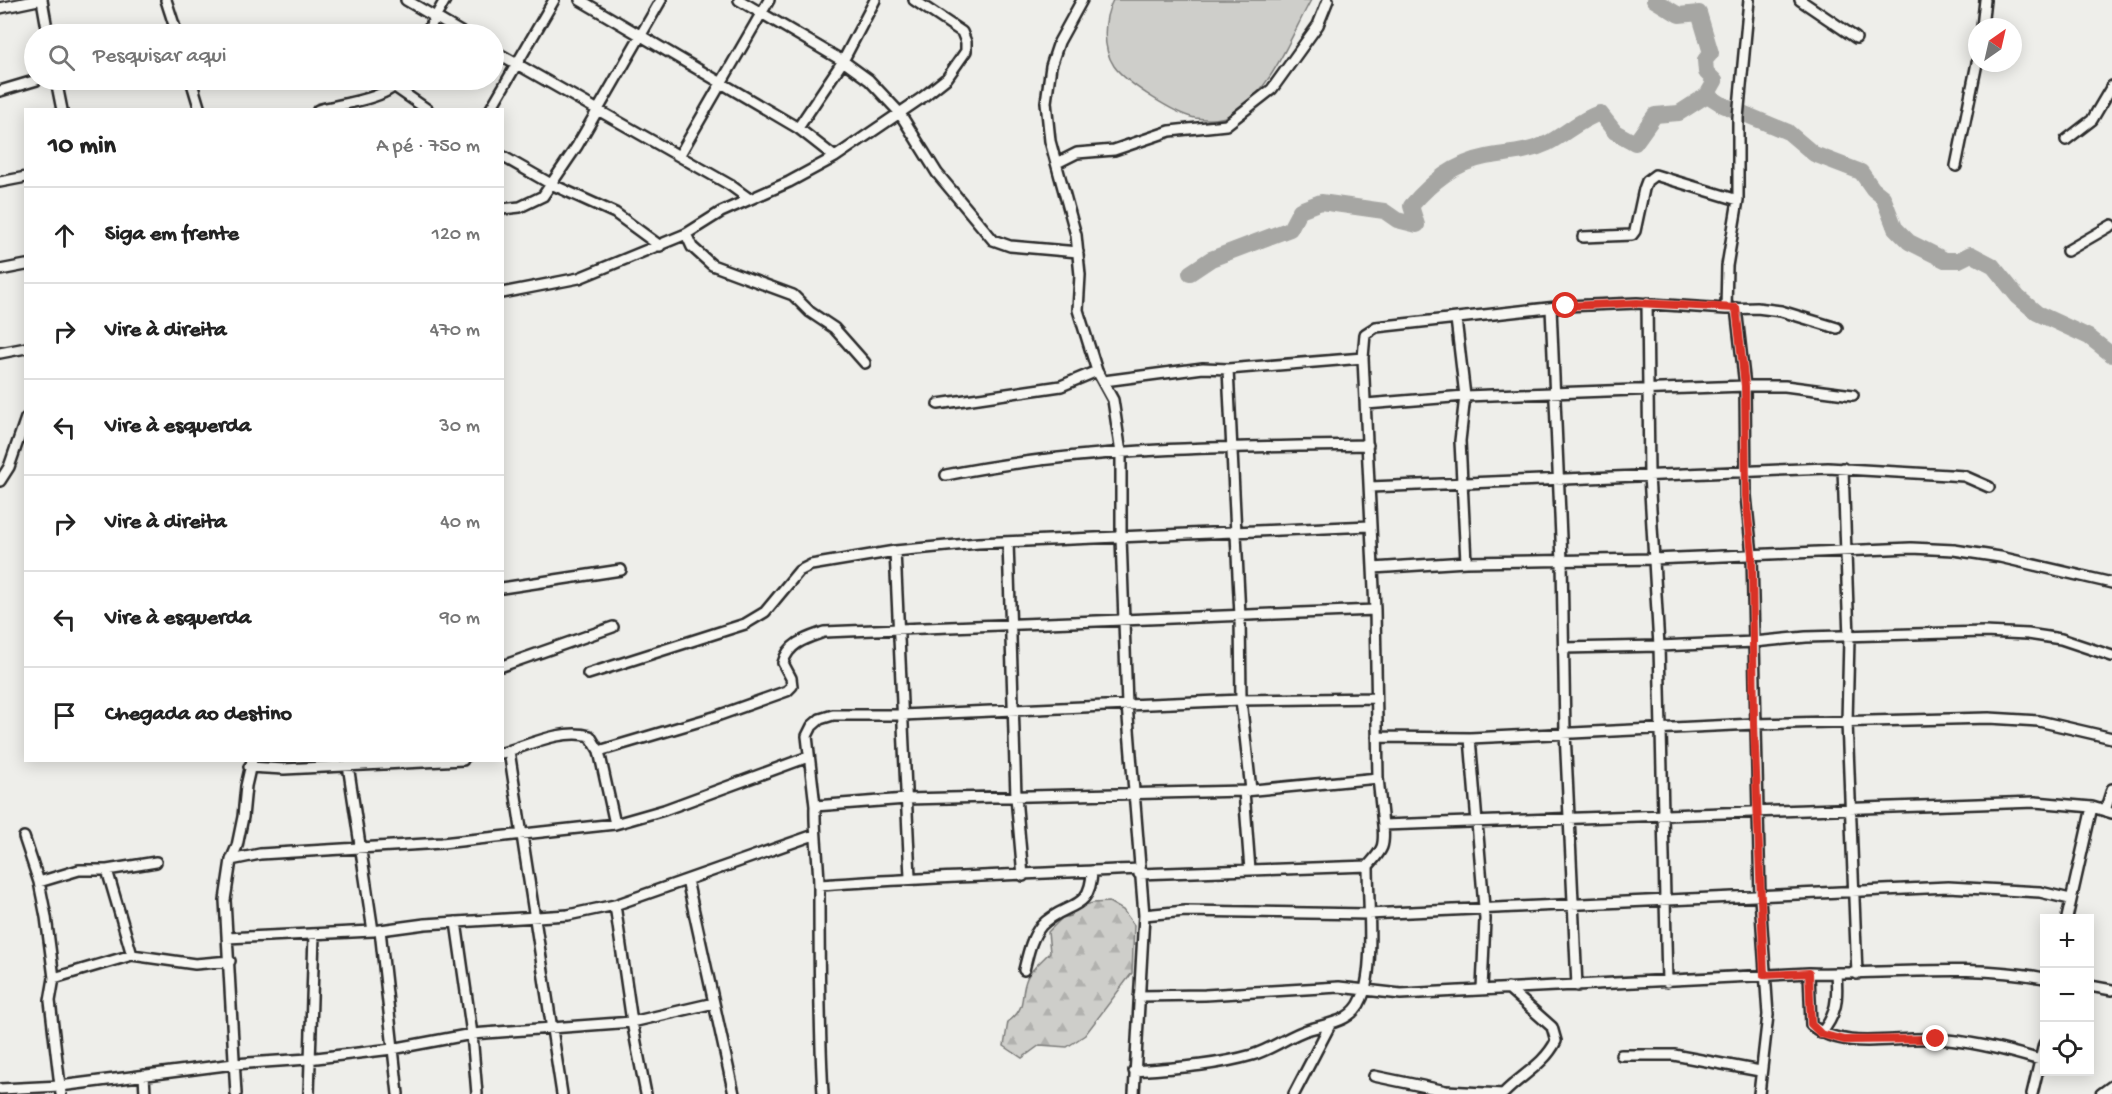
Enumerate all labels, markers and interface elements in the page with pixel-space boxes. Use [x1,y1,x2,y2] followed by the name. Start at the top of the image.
[1968,18,2022,72] north arrow
[24,24,504,90] search box
[45,41,78,74] icon: search
[93,44,227,70] text: Pesquisar aqui
[48,132,116,163] text: 10 min
[376,136,480,159] text: A pé · 750 m
[48,219,81,252] icon: ahead
[105,222,239,248] text: Siga em frente
[432,224,480,247] text: 120 m
[1552,292,1578,318] route start
[48,315,81,348] icon: right
[105,318,227,344] text: Vire à direita
[430,320,480,343] text: 470 m
[48,411,81,444] icon: left
[105,414,251,440] text: Vire à esquerda
[439,416,480,439] text: 30 m
[48,507,81,540] icon: right
[105,510,227,536] text: Vire à direita
[440,512,480,535] text: 40 m
[48,603,81,636] icon: left
[105,606,251,632] text: Vire à esquerda
[440,608,480,631] text: 90 m
[48,699,81,732] icon: arrive
[105,702,292,728] text: Chegada ao destino
[2040,914,2094,1076] map controls
[2040,914,2094,968] button: +
[2040,968,2094,1022] button: −
[2040,1022,2094,1076] button: locate
[1922,1025,1948,1051] route end

